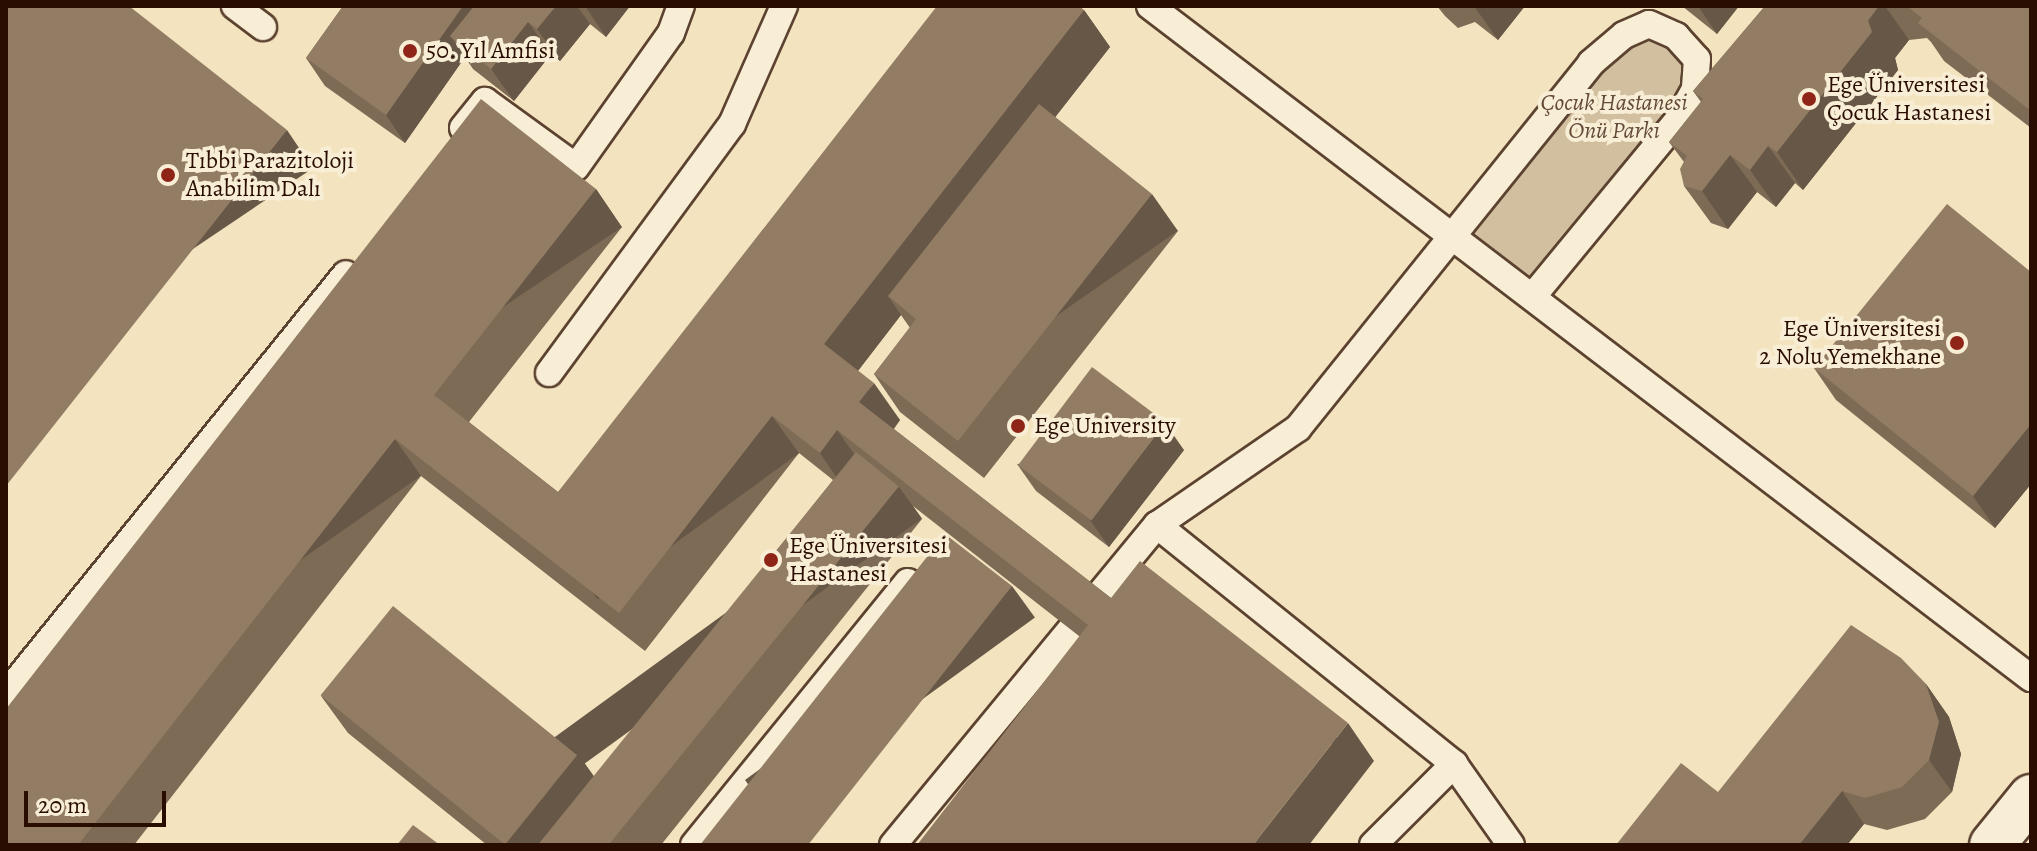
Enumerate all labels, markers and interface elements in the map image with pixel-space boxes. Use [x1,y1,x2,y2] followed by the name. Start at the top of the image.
[426,37,555,65] place label: 50. Yıl Amfisi
[401,42,419,60] marker: 50. Yıl Amfisi
[1827,71,1991,127] place label: Ege Üniversitesi Çocuk Hastanesi
[1798,88,1820,110] marker: Ege Üniversitesi Çocuk Hastanesi
[1540,89,1688,145] park label: Çocuk Hastanesi Önü Parkı
[186,147,354,203] place label: Tıbbi Parazitoloji Anabilim Dalı
[157,164,179,186] marker: Tıbbi Parazitoloji Anabilim Dalı
[1759,315,1941,371] place label: Ege Üniversitesi 2 Nolu Yemekhane
[1948,334,1966,352] marker: Ege Üniversitesi 2 Nolu Yemekhane
[1034,412,1176,440] place label: Ege University
[1009,417,1027,435] marker: Ege University
[789,532,947,588] place label: Ege Üniversitesi Hastanesi
[760,549,782,571] marker: Ege Üniversitesi Hastanesi
[28,775,170,825] scale bar
[38,789,87,821] text: 20 m

